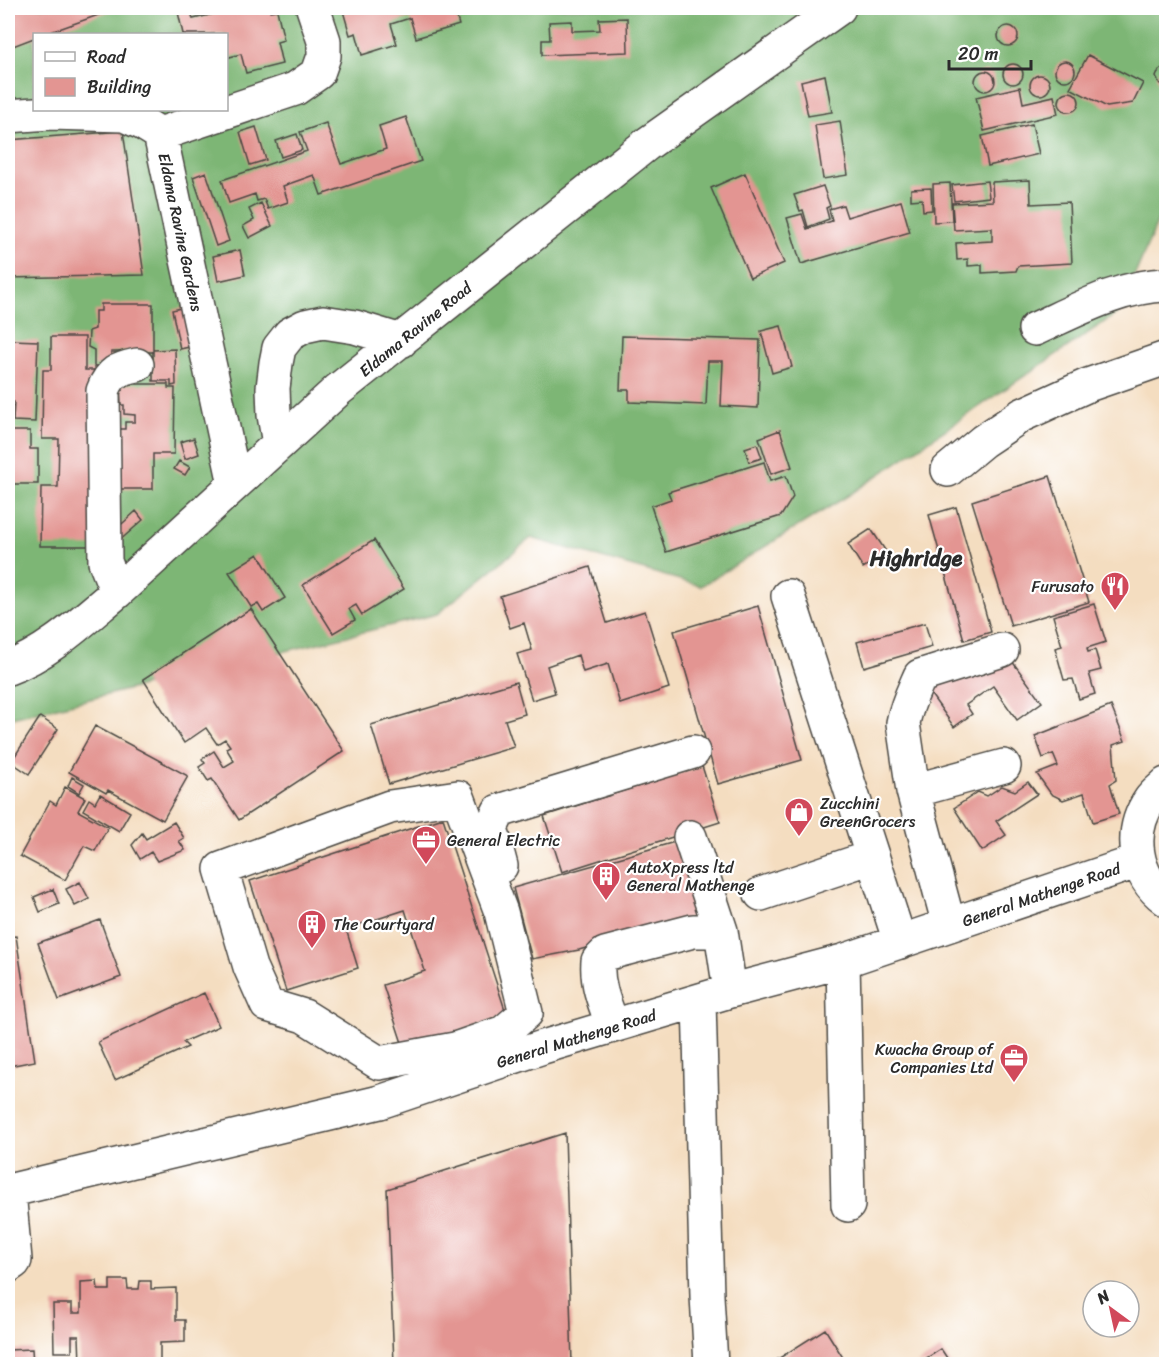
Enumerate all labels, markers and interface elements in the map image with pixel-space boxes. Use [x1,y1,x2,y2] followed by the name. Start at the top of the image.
[33,33,228,111] legend
[949,33,1032,71] scale bar
[958,38,998,70] text: 20 m
[87,41,127,73] text: Road
[87,71,151,103] text: Building
[150,150,212,314] street label: Eldama Ravine Gardens
[352,273,480,384] street label: Eldama Ravine Road
[869,539,963,578] district label: Highridge
[1099,570,1131,612] restaurant icon: Furusato
[1032,572,1094,601] place label: Furusato
[820,789,916,836] place label: Zucchini GreenGrocers
[783,796,815,838] shop icon: Zucchini GreenGrocers
[410,824,442,866] office icon: General Electric
[447,826,560,855] place label: General Electric
[626,853,755,900] place label: AutoXpress ltd General Mathenge
[958,853,1126,935] street label: General Mathenge Road
[590,860,622,902] building icon: AutoXpress ltd General Mathenge
[296,908,328,950] building icon: The Courtyard
[333,910,435,939] place label: The Courtyard
[493,1000,661,1077] street label: General Mathenge Road
[875,1035,995,1082] place label: Kwacha Group of Companies Ltd
[998,1042,1030,1084] office icon: Kwacha Group of Companies Ltd
[1081,1279,1141,1339] north arrow
[1090,1281,1116,1313] text: N

